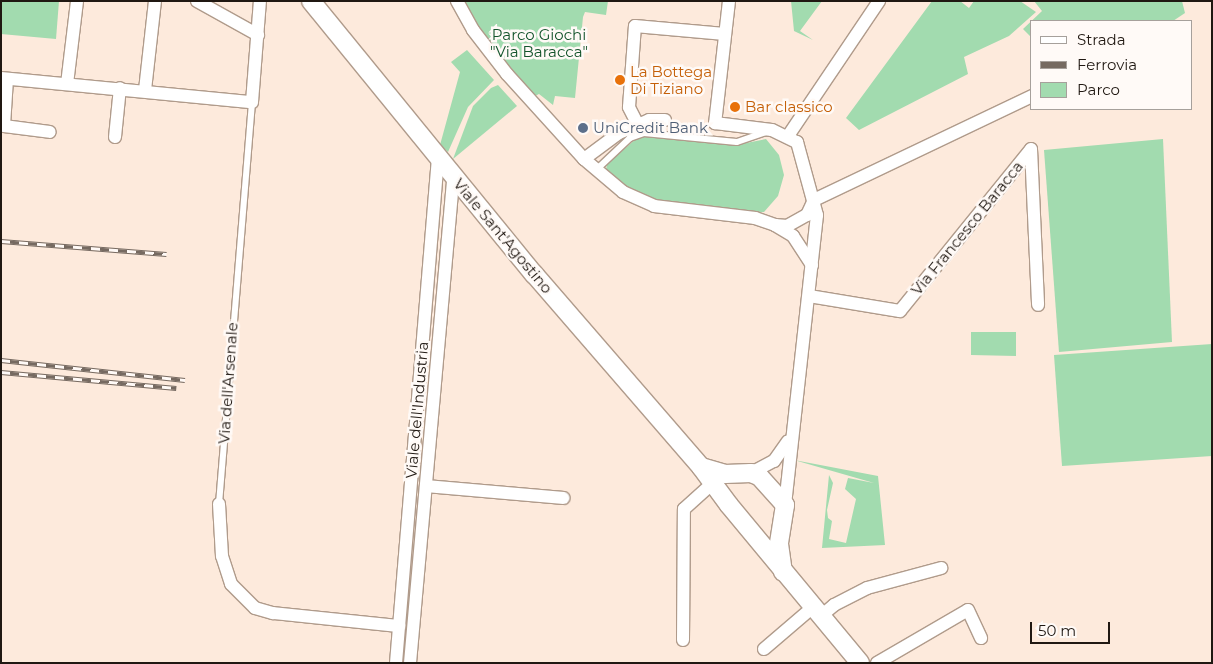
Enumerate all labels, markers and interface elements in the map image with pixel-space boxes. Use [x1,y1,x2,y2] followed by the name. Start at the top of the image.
[1030,20,1193,110] legend
[490,25,588,60] park label: Parco Giochi "Via Baracca"
[1077,30,1126,49] text: Strada
[1077,55,1137,74] text: Ferrovia
[630,62,712,97] place label: La Bottega Di Tiziano
[614,74,626,86] marker: La Bottega Di Tiziano
[1077,80,1120,99] text: Parco
[745,98,833,116] place label: Bar classico
[729,101,741,113] marker: Bar classico
[593,119,708,137] place label: UniCredit Bank
[577,122,589,134] marker: UniCredit Bank
[907,157,1027,299] street label: Via Francesco Baracca
[450,175,556,297] street label: Viale Sant'Agostino
[215,322,241,444] street label: Via dell'Arsenale
[402,341,432,479] street label: Viale dell'Industria
[1033,612,1113,644] scale bar
[1038,621,1076,640] text: 50 m

